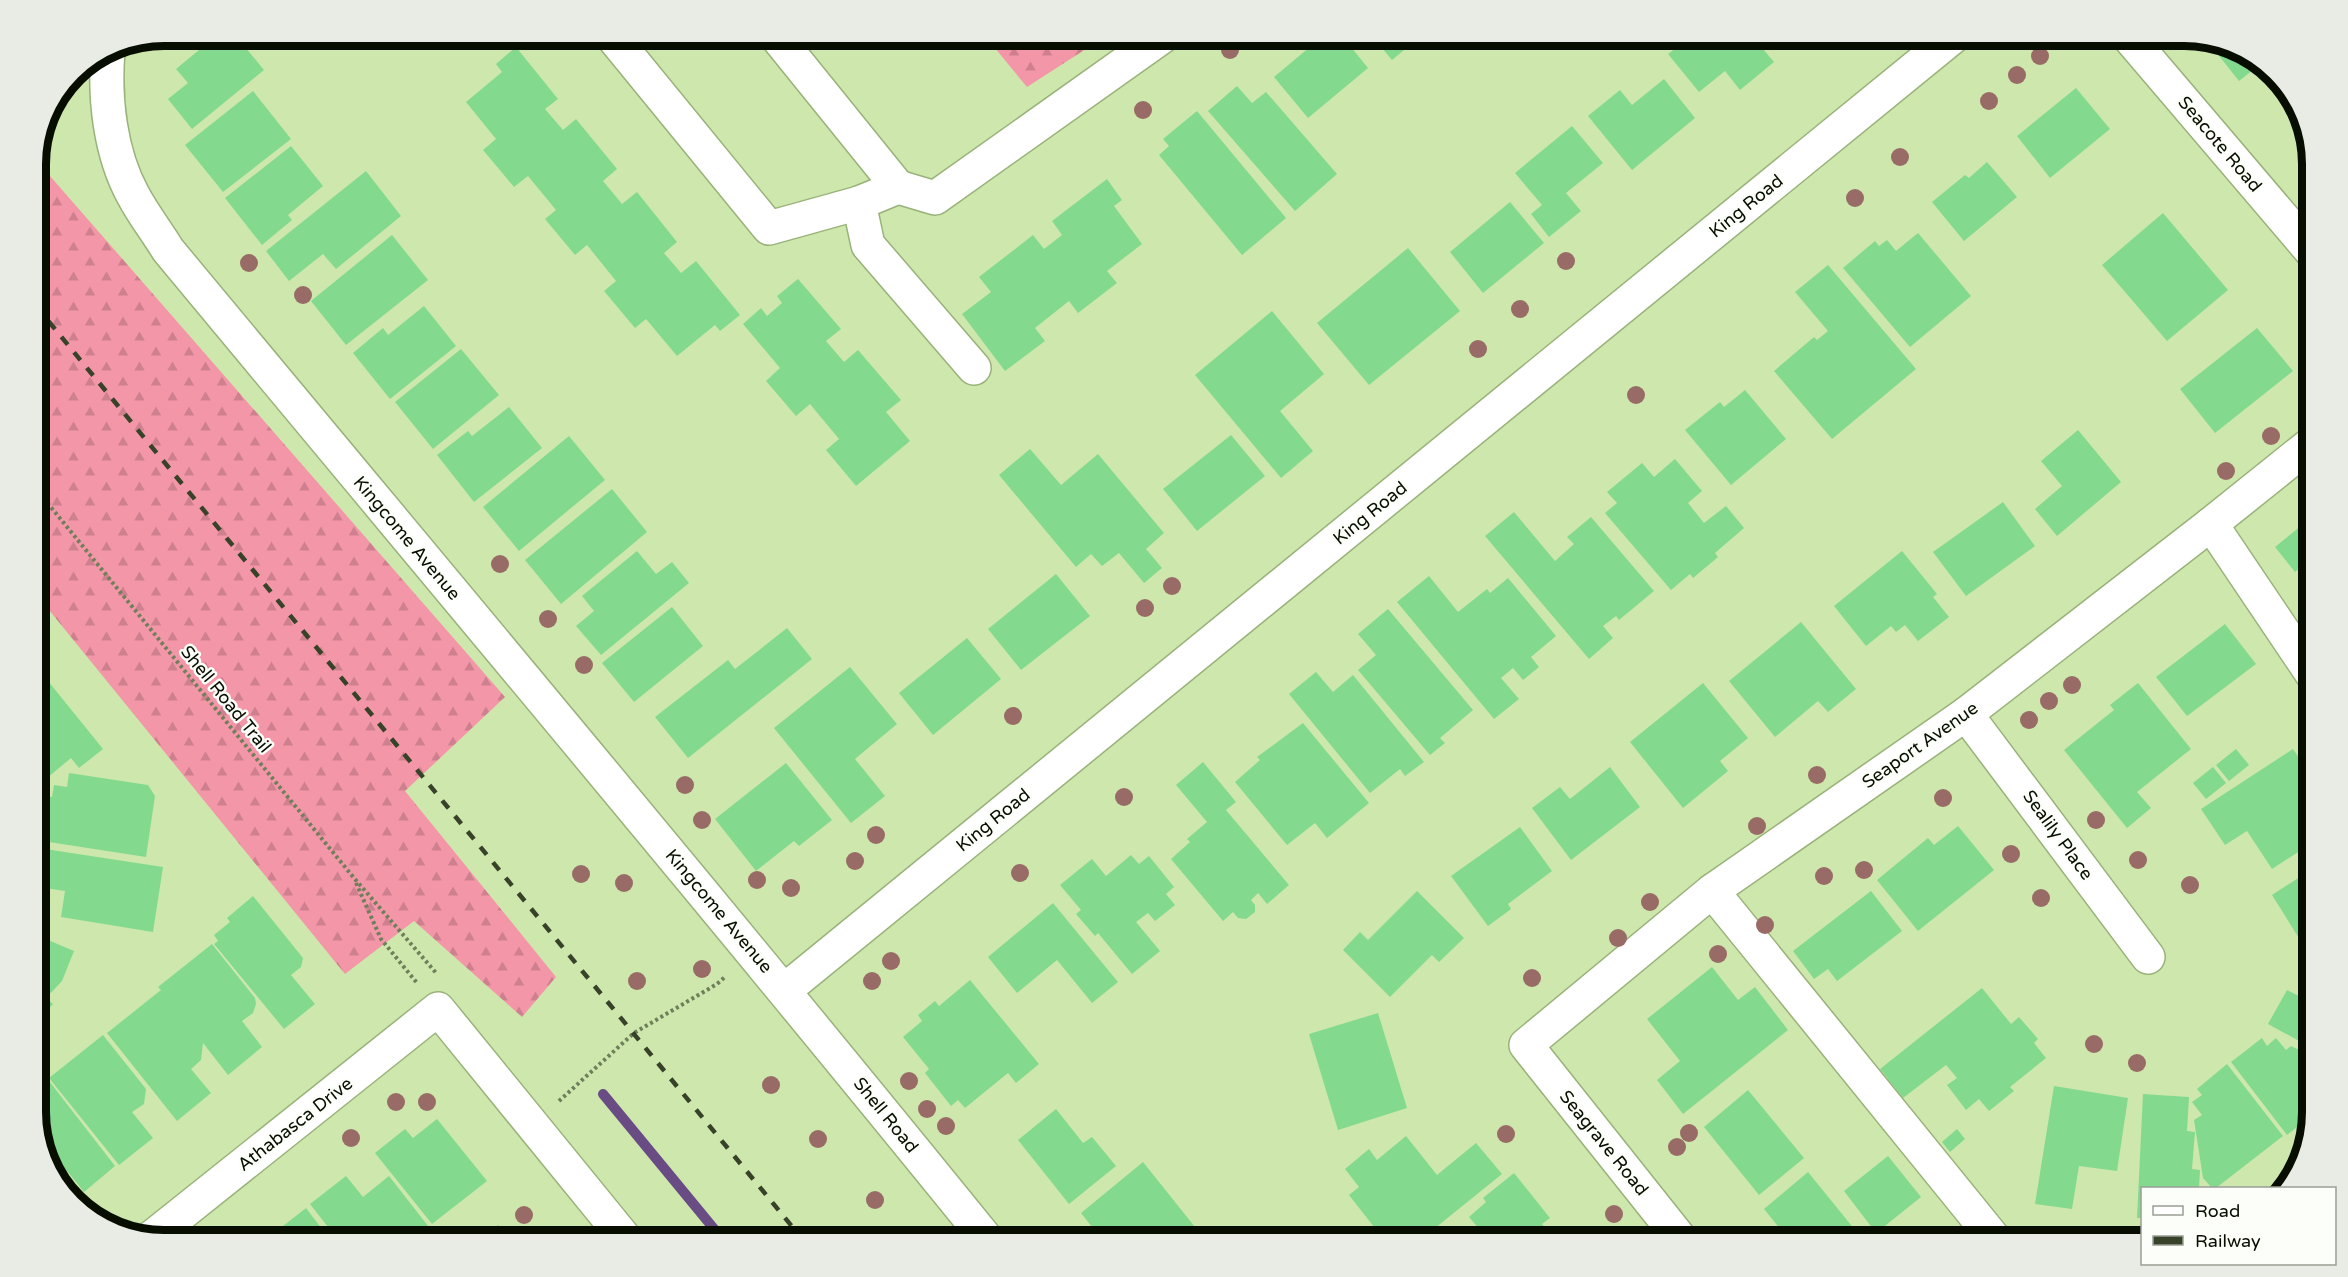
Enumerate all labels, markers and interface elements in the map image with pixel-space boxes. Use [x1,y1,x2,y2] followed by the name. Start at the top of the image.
[2173,91,2267,197] street label: Seacote Road
[1705,170,1787,242] street label: King Road
[349,472,465,604] street label: Kingcome Avenue
[1329,477,1411,549] street label: King Road
[176,641,276,757] street label: Shell Road Trail
[1858,697,1982,793] street label: Seaport Avenue
[952,784,1034,856] street label: King Road
[2018,786,2098,884] street label: Sealily Place
[661,845,777,977] street label: Kingcome Avenue
[233,1072,357,1176] street label: Athabasca Drive
[849,1073,923,1157] street label: Shell Road
[1555,1086,1653,1200] street label: Seagrave Road
[2141,1187,2336,1265] legend
[2195,1200,2240,1222] text: Road
[2195,1230,2261,1252] text: Railway

